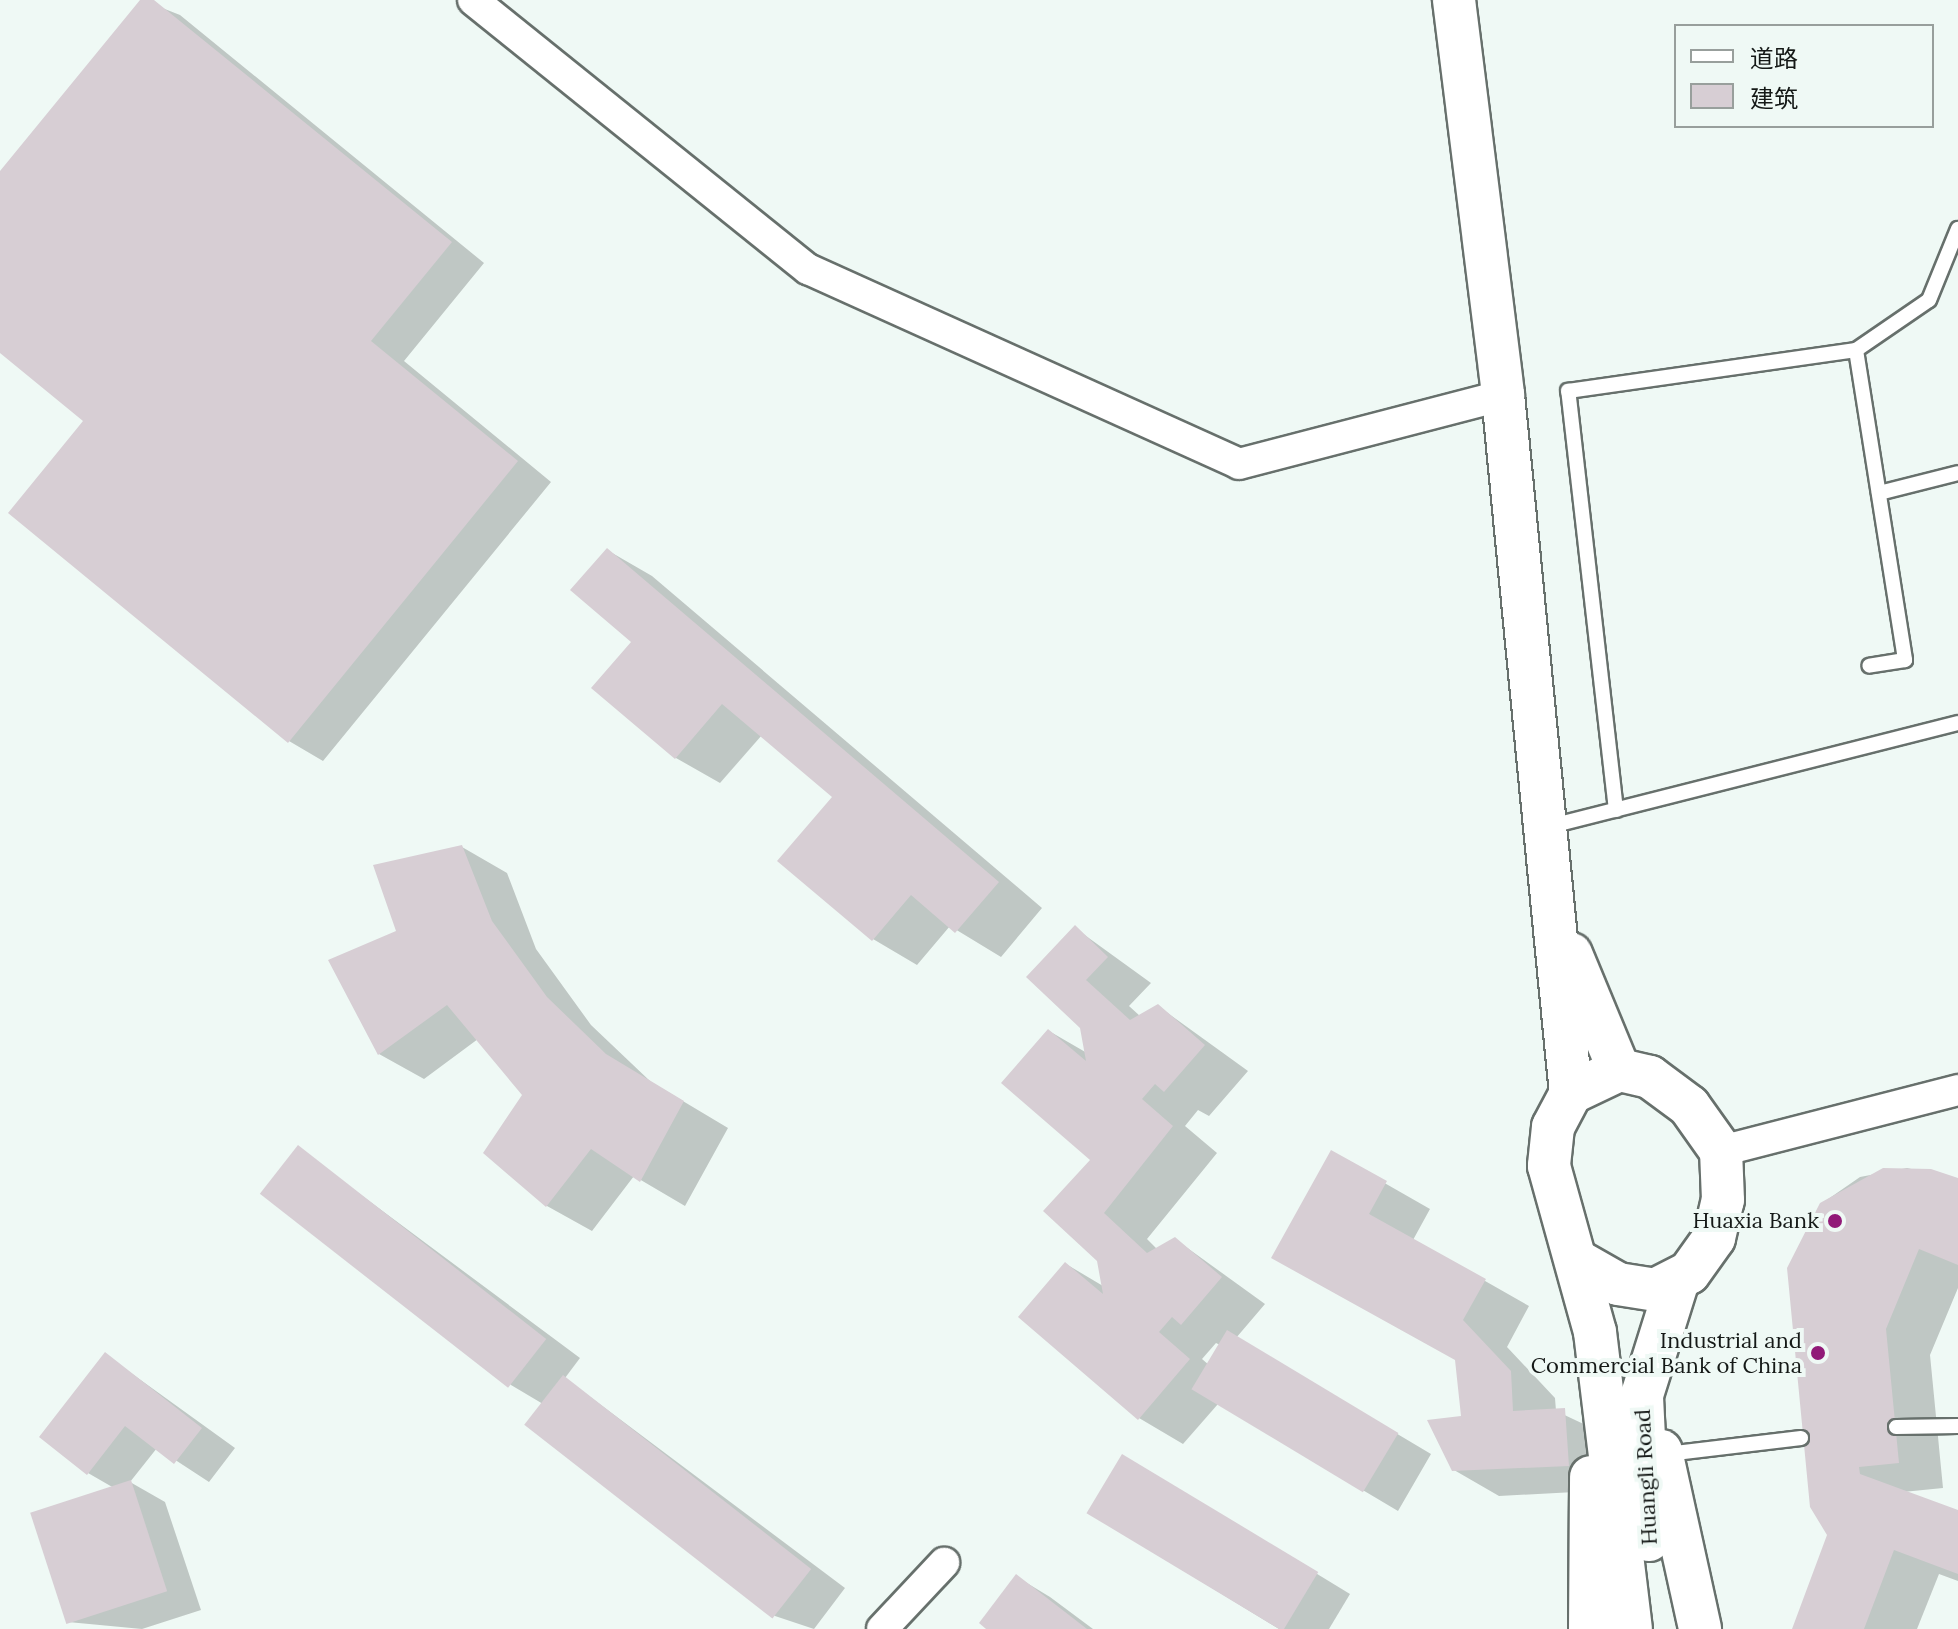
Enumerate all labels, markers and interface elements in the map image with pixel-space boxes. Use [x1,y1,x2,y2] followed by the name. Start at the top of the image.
[1674,24,1934,128] legend
[1750,43,1798,74] text: 道路
[1750,83,1798,114] text: 建筑
[1693,1208,1819,1234] place label: Huaxia Bank
[1826,1212,1844,1230] marker: Huaxia Bank
[1531,1327,1802,1378] place label: Industrial and Commercial Bank of China
[1809,1344,1827,1362] marker: Industrial and Commercial Bank of China
[1629,1408,1663,1546] street label: Huangli Road

